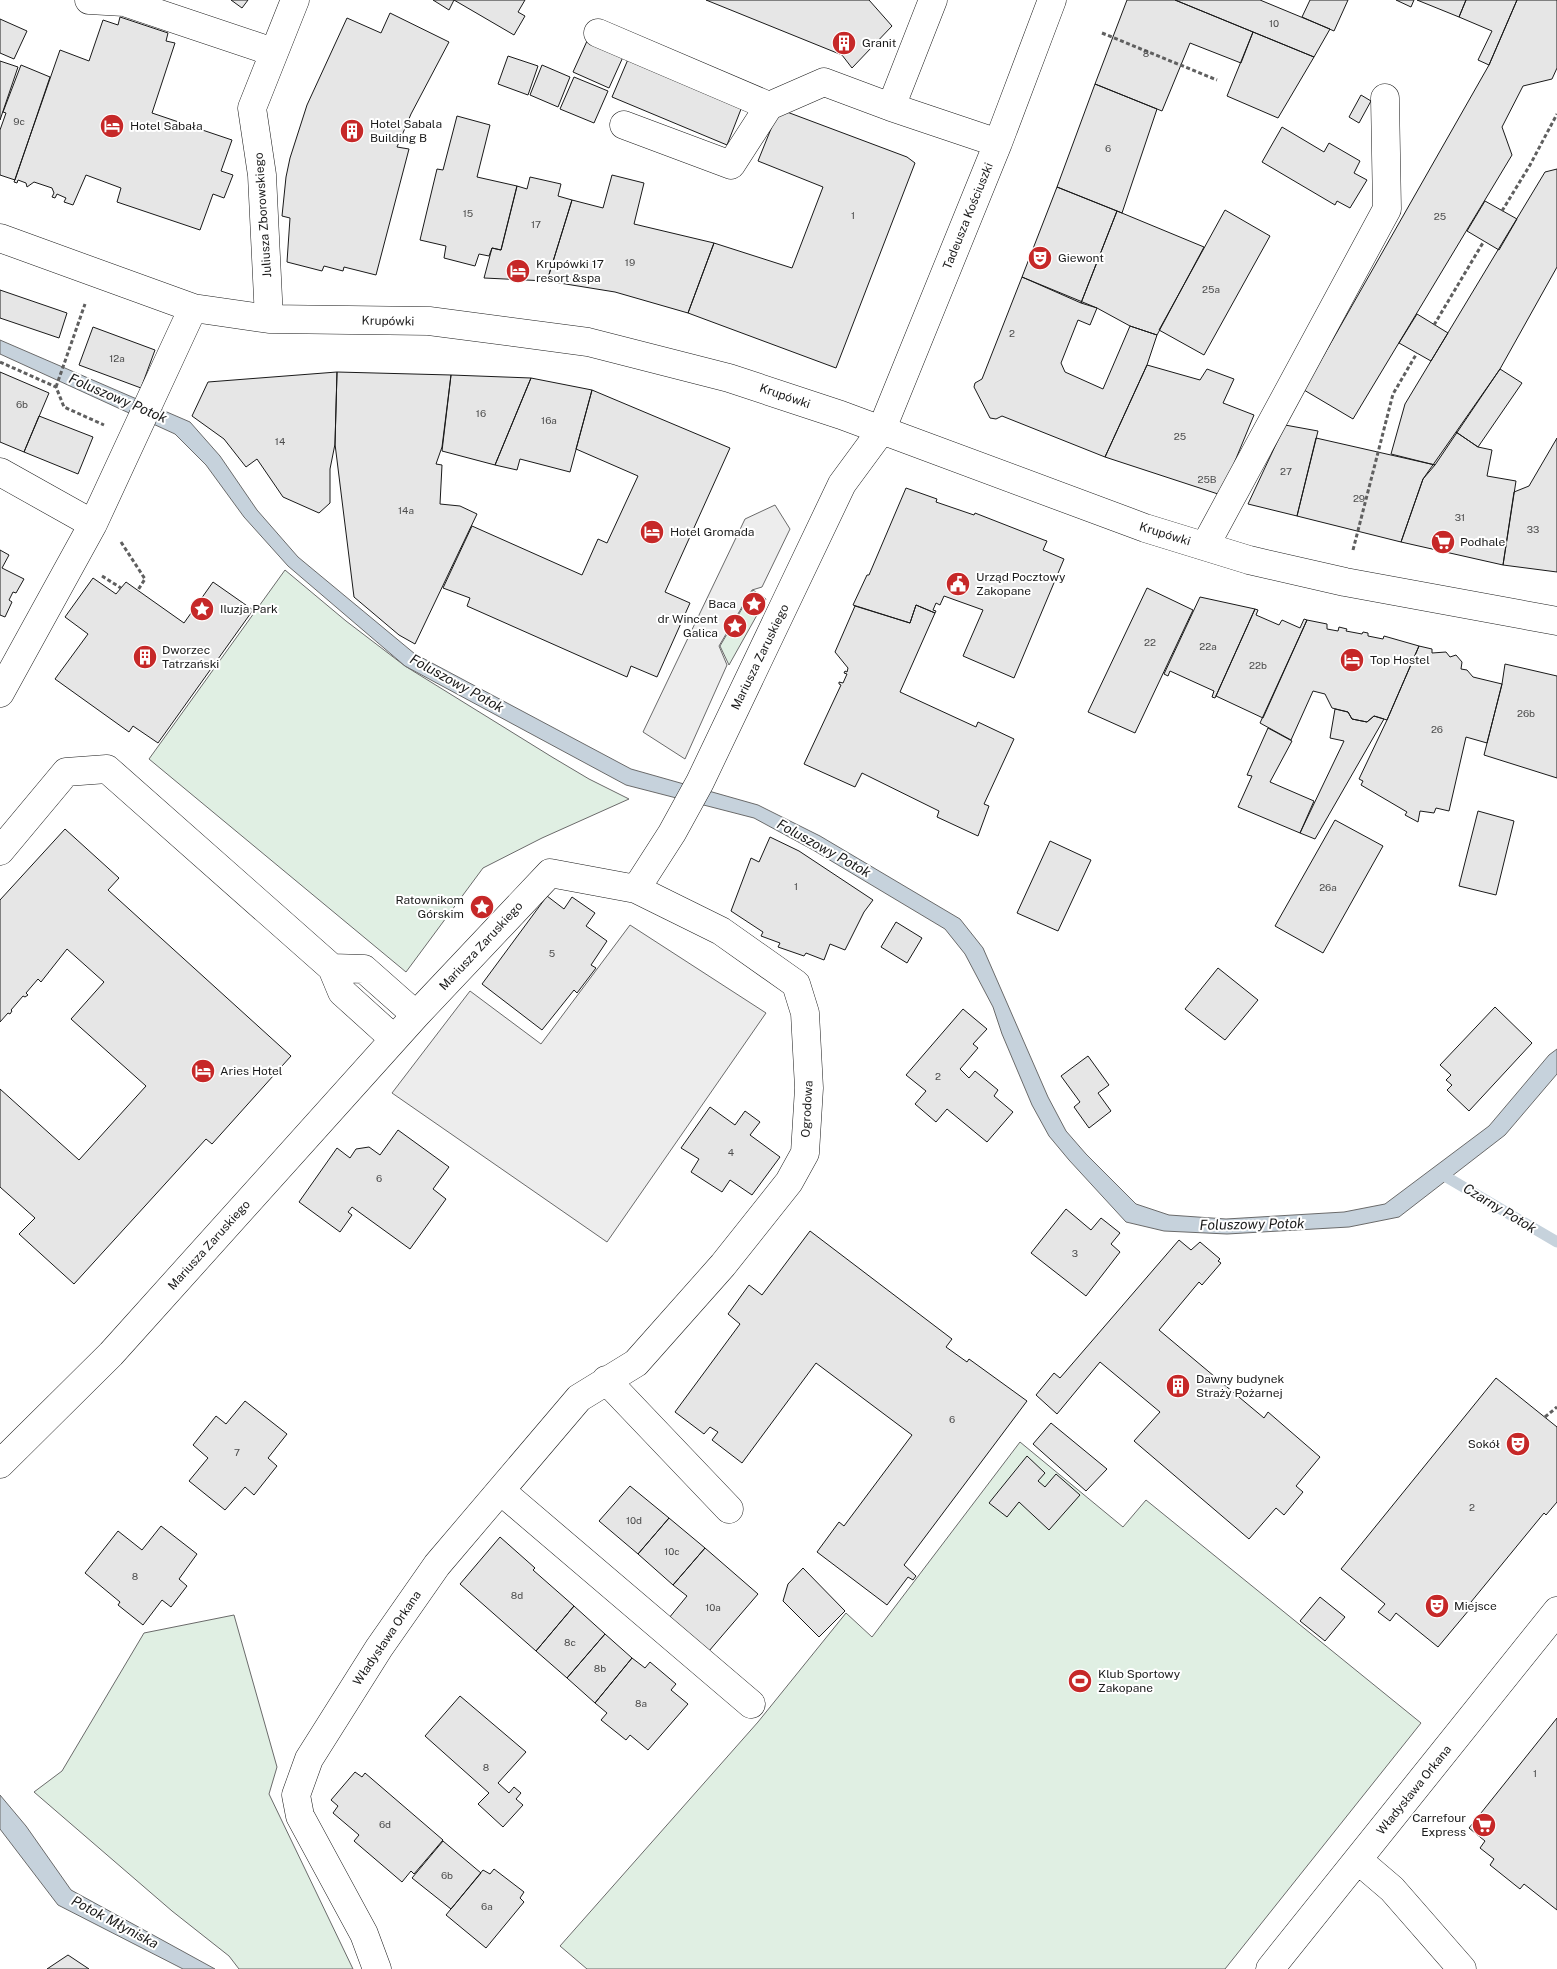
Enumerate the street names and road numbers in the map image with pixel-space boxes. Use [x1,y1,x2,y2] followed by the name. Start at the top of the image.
[252,152,274,278] street label: Juliusza Zborowskiego
[940,161,996,271] street label: Tadeusza Kościuszki
[361,314,415,328] street label: Krupówki
[758,381,812,411] street label: Krupówki
[1138,520,1192,548] street label: Krupówki
[728,602,792,712] street label: Mariusza Zaruskiego
[436,899,526,993] street label: Mariusza Zaruskiego
[799,1080,815,1138] street label: Ogrodowa
[165,1197,253,1293] street label: Mariusza Zaruskiego
[350,1588,424,1688] street label: Władysława Orkana
[1374,1742,1454,1838] street label: Władysława Orkana

